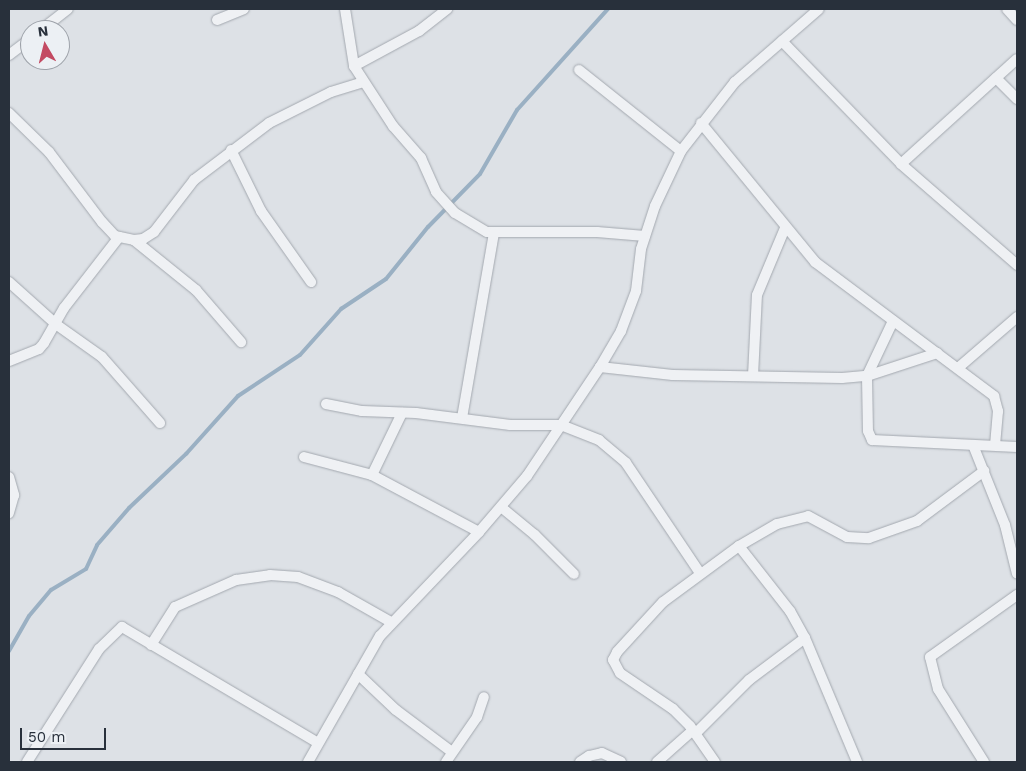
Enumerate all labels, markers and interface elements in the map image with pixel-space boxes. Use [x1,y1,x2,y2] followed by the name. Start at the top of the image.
[20,20,70,70] north arrow
[37,22,49,40] text: N
[22,718,109,750] scale bar
[28,728,65,746] text: 50 m

